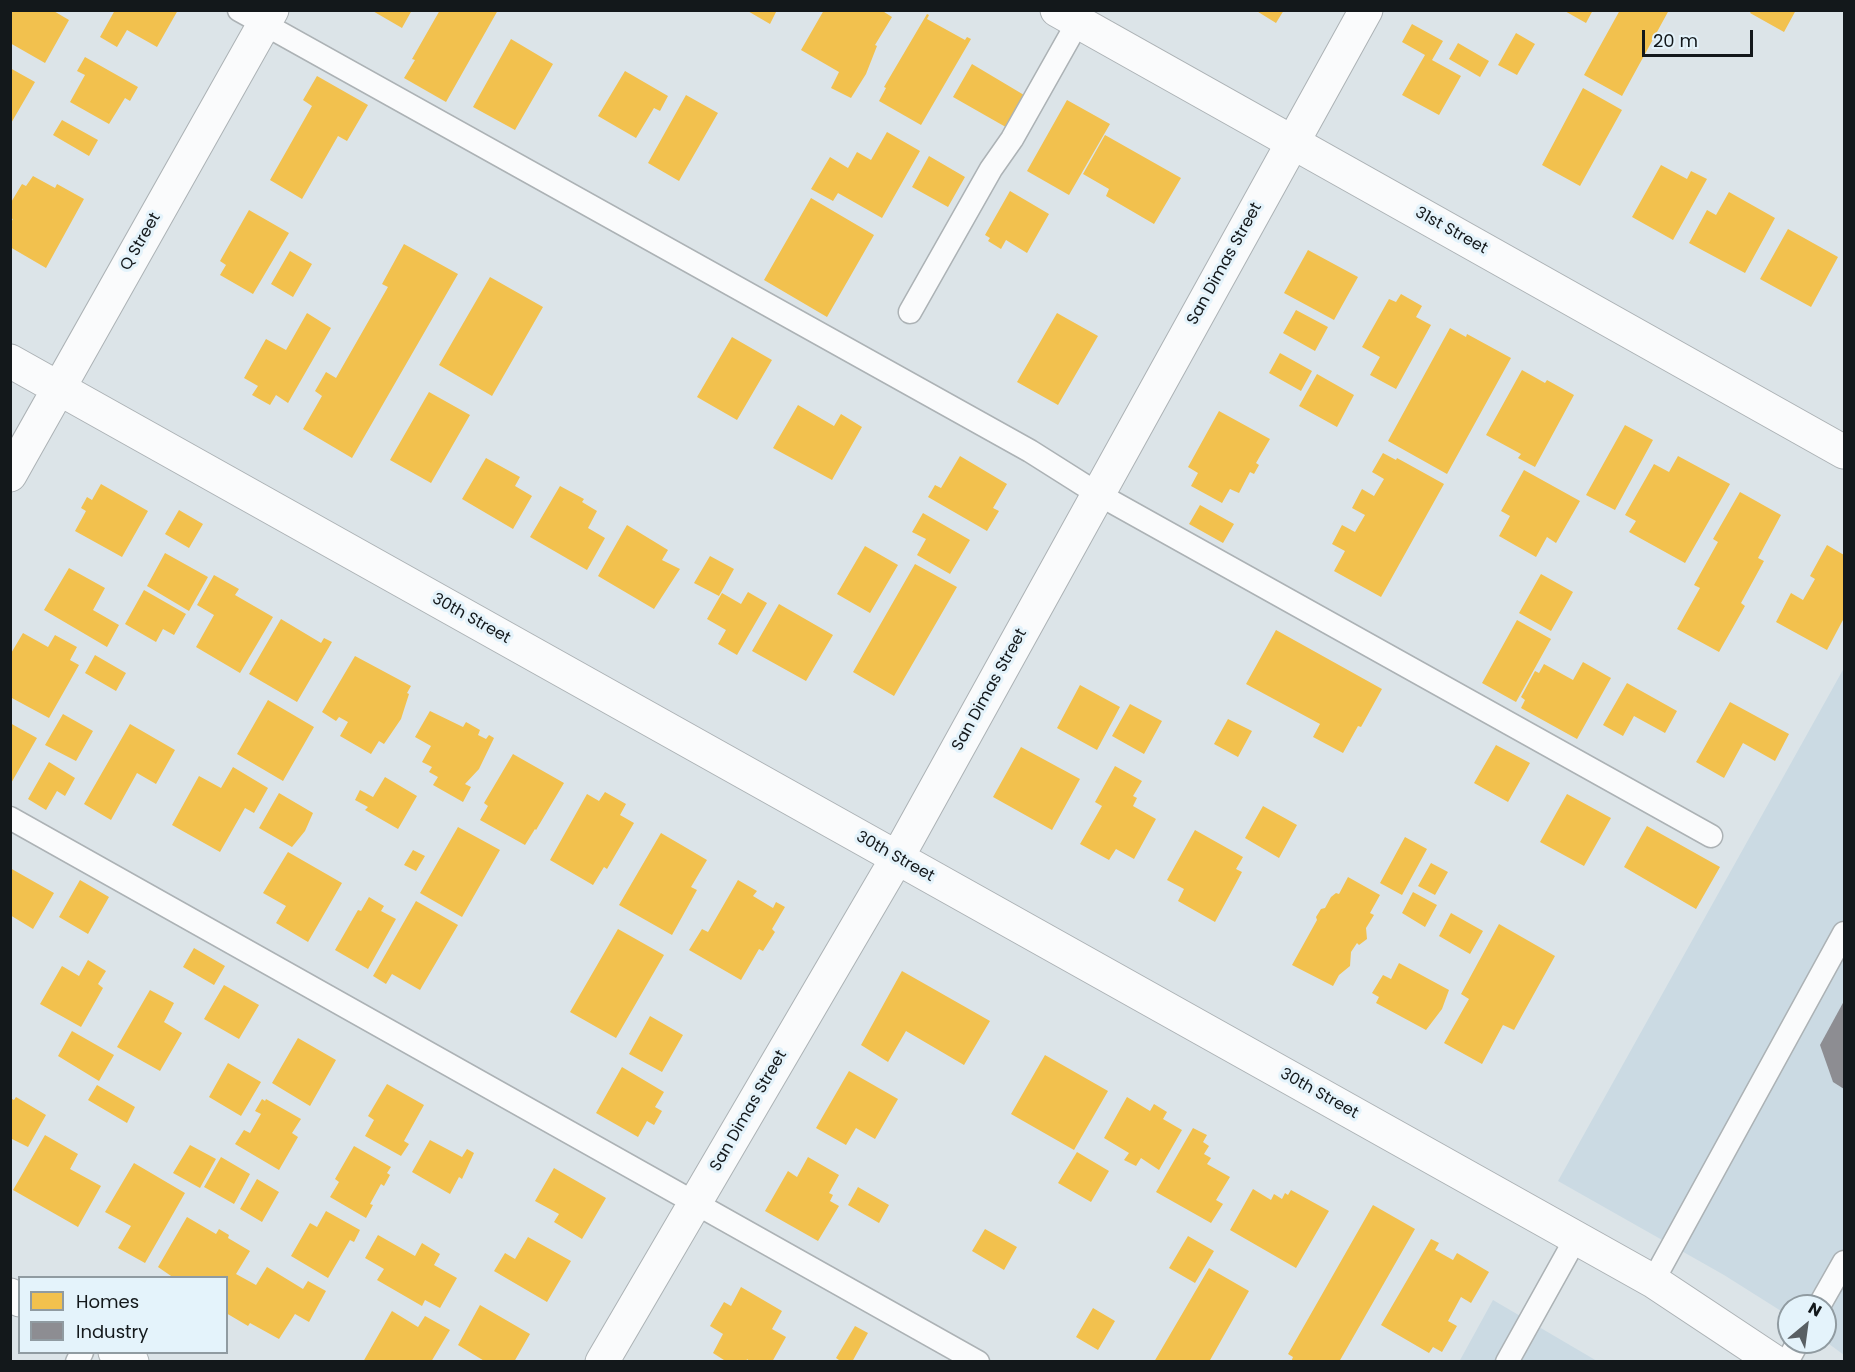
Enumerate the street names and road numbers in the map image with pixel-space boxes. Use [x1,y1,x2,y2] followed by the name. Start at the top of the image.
[1183,200,1267,328] street label: San Dimas Street
[1411,203,1491,259] street label: 31st Street
[117,210,165,274] street label: Q Street
[428,590,514,648] street label: 30th Street
[948,626,1032,754] street label: San Dimas Street
[852,828,938,886] street label: 30th Street
[707,1047,791,1175] street label: San Dimas Street
[1276,1065,1362,1123] street label: 30th Street

